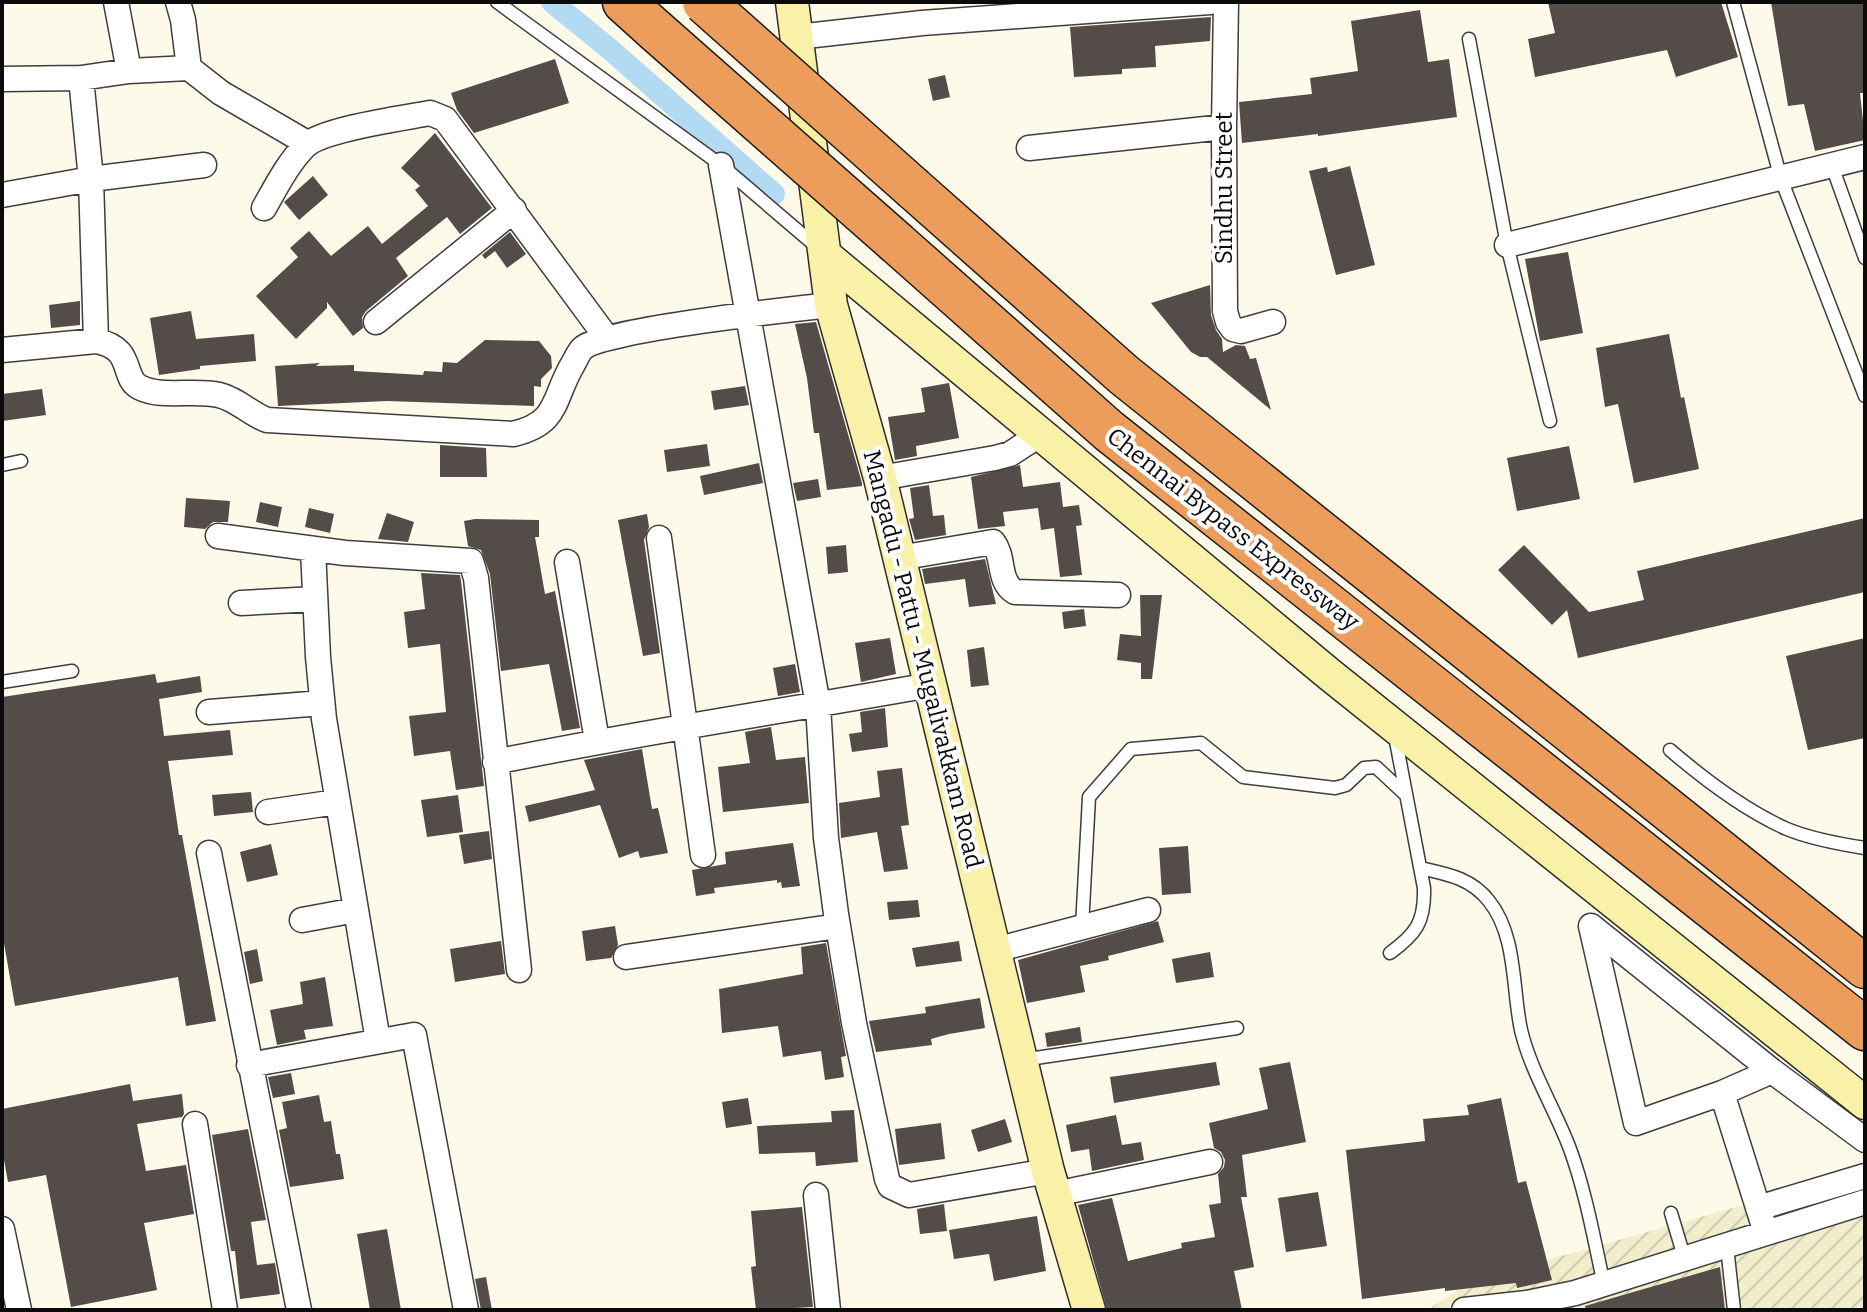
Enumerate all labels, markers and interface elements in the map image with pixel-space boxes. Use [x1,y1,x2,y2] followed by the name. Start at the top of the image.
[1210,111,1238,264] street label: Sindhu Street
[1102,422,1365,636] street label: Chennai Bypass Expressway
[857,447,989,871] street label: Mangadu - Pattu - Mugalivakkam Road

